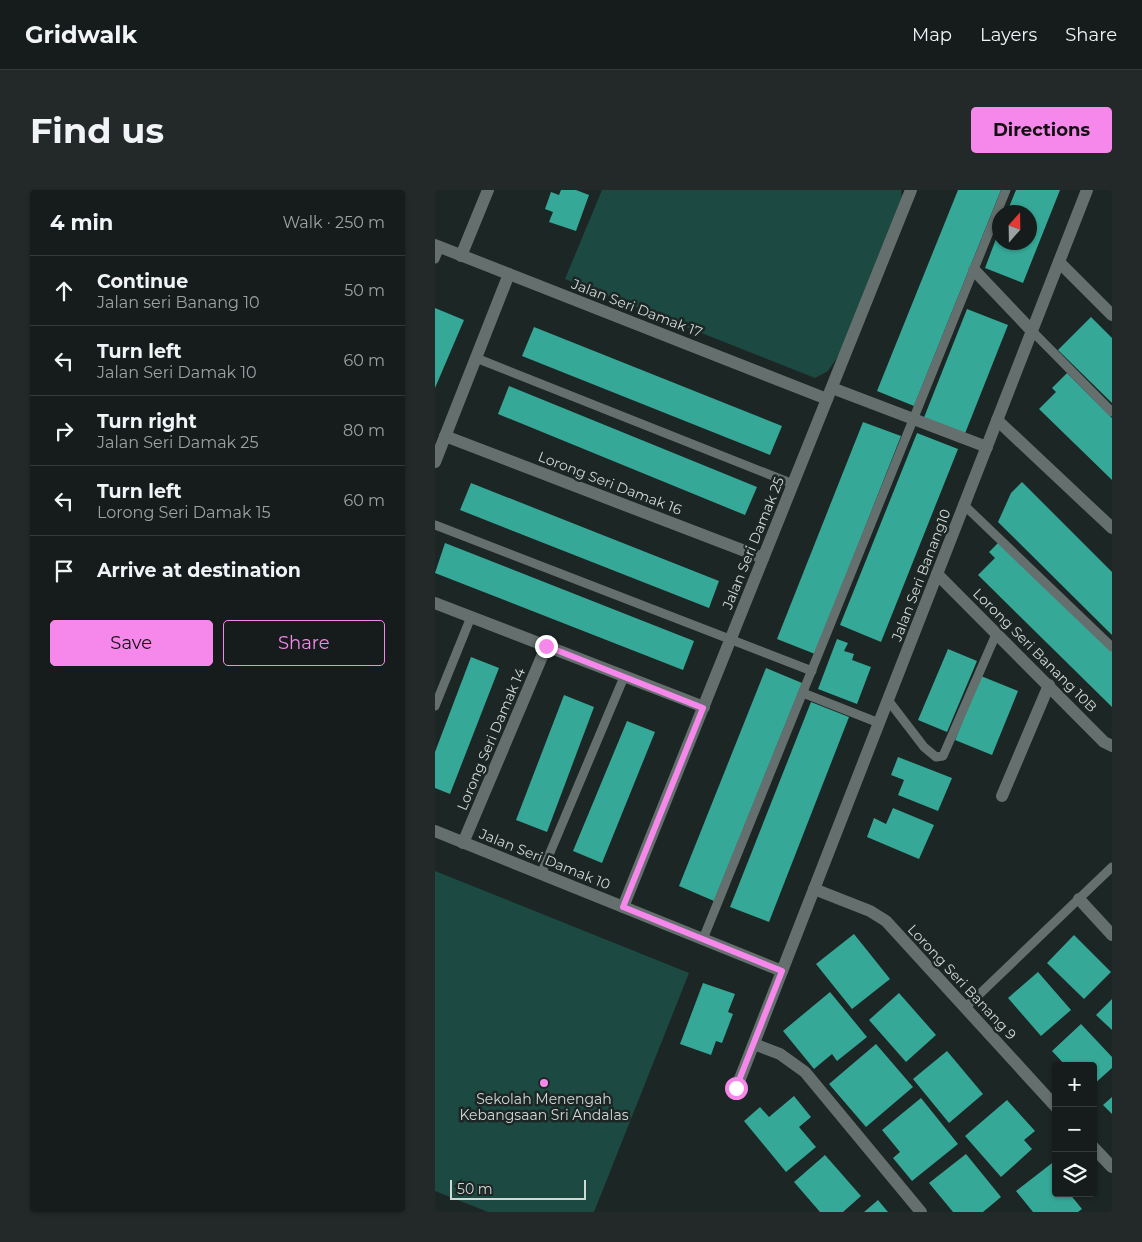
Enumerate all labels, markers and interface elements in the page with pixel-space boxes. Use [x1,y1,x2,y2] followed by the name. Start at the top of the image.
[25,20,137,49] text: Gridwalk
[912,24,952,46] text: Map
[980,24,1037,46] text: Layers
[1065,24,1117,46] text: Share
[971,107,1112,153] button: Directions
[30,109,164,152] text: Find us
[992,205,1037,250] north arrow
[50,210,113,235] text: 4 min
[282,213,385,232] text: Walk · 250 m
[97,270,188,293] text: Continue
[568,274,705,341] street label: Jalan Seri Damak 17
[50,277,78,305] icon: ahead
[344,281,385,300] text: 50 m
[97,293,260,312] text: Jalan seri Banang 10
[97,340,182,363] text: Turn left
[50,347,78,375] icon: left
[343,351,385,370] text: 60 m
[97,363,257,382] text: Jalan Seri Damak 10
[97,410,197,433] text: Turn right
[50,417,78,445] icon: right
[343,421,385,440] text: 80 m
[97,433,258,452] text: Jalan Seri Damak 25
[536,447,685,519] street label: Lorong Seri Damak 16
[718,474,788,613] street label: Jalan Seri Damak 25
[97,480,182,503] text: Turn left
[50,487,78,515] icon: left
[343,491,385,510] text: 60 m
[97,503,271,522] text: Lorong Seri Damak 15
[887,506,955,645] street label: Jalan Seri Banang10
[50,557,78,585] icon: arrive
[97,559,301,582] text: Arrive at destination
[969,584,1101,716] street label: Lorong Seri Banang 10B
[50,620,213,666] button: Save
[223,620,385,666] button: Share
[535,635,558,658] route end
[453,664,529,813] street label: Lorong Seri Damak 14
[476,824,613,894] street label: Jalan Seri Damak 10
[904,920,1020,1044] street label: Lorong Seri Banang 9
[1052,1062,1097,1197] map controls
[1052,1062,1097,1107] button: +
[538,1077,550,1089] marker: Sekolah Menengah Kebangsaan Sri Andalas
[725,1077,748,1100] route start
[460,1090,629,1124] place label: Sekolah Menengah Kebangsaan Sri Andalas
[1052,1107,1097,1152] button: −
[1052,1152,1097,1197] button: layers
[450,1177,586,1200] scale bar
[457,1180,493,1198] text: 50 m

